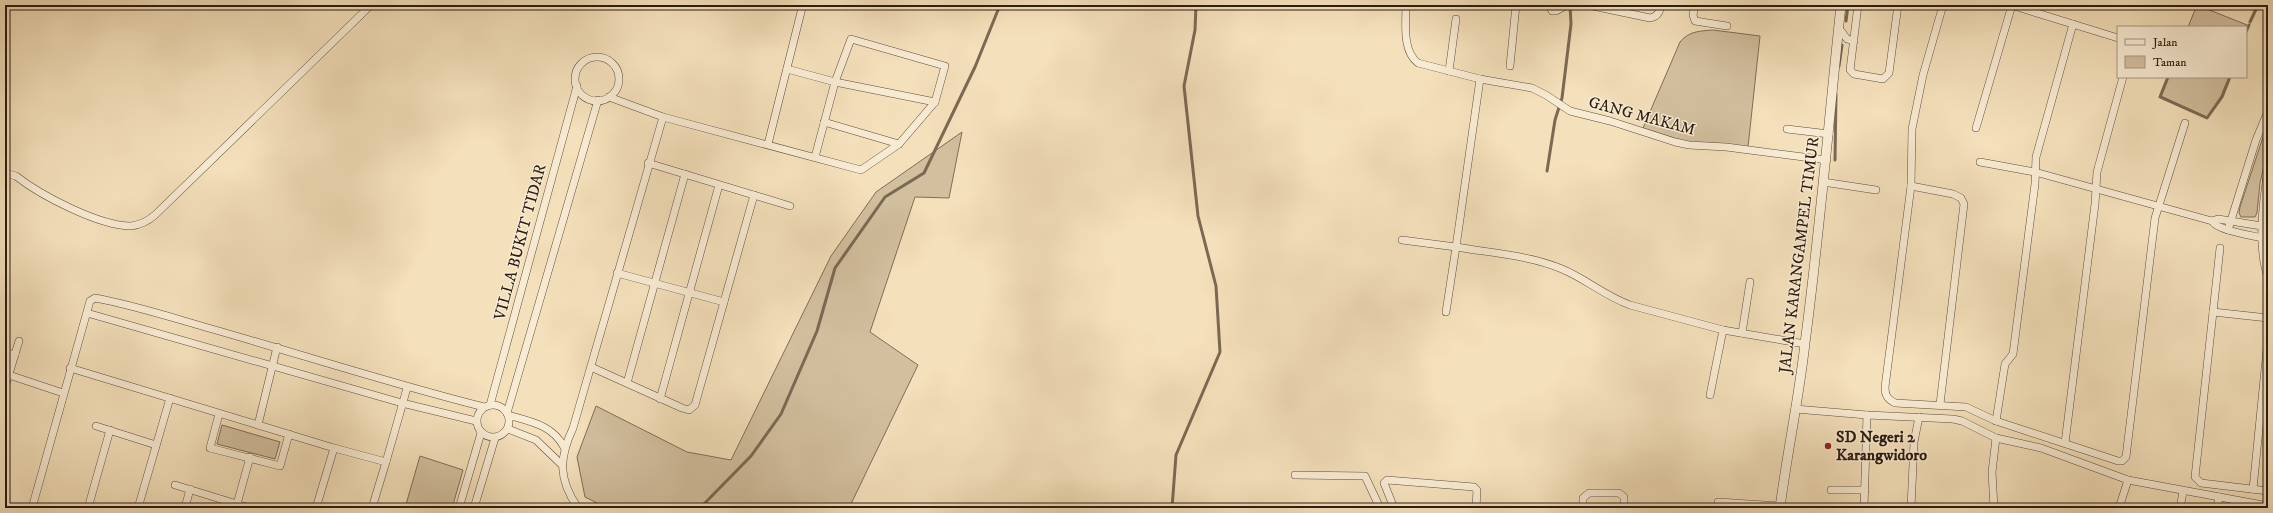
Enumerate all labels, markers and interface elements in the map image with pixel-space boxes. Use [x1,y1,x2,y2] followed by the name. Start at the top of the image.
[2117,26,2247,78] legend
[2152,35,2178,50] text: Jalan
[2153,55,2187,70] text: Taman
[1586,92,1698,140] street label: GANG MAKAM
[1774,135,1823,376] street label: JALAN KARANGAMPEL TIMUR
[489,161,551,323] street label: VILLA BUKIT TIDAR
[1836,427,1927,465] place label: SD Negeri 2 Karangwidoro
[1823,441,1833,451] marker: SD Negeri 2 Karangwidoro

